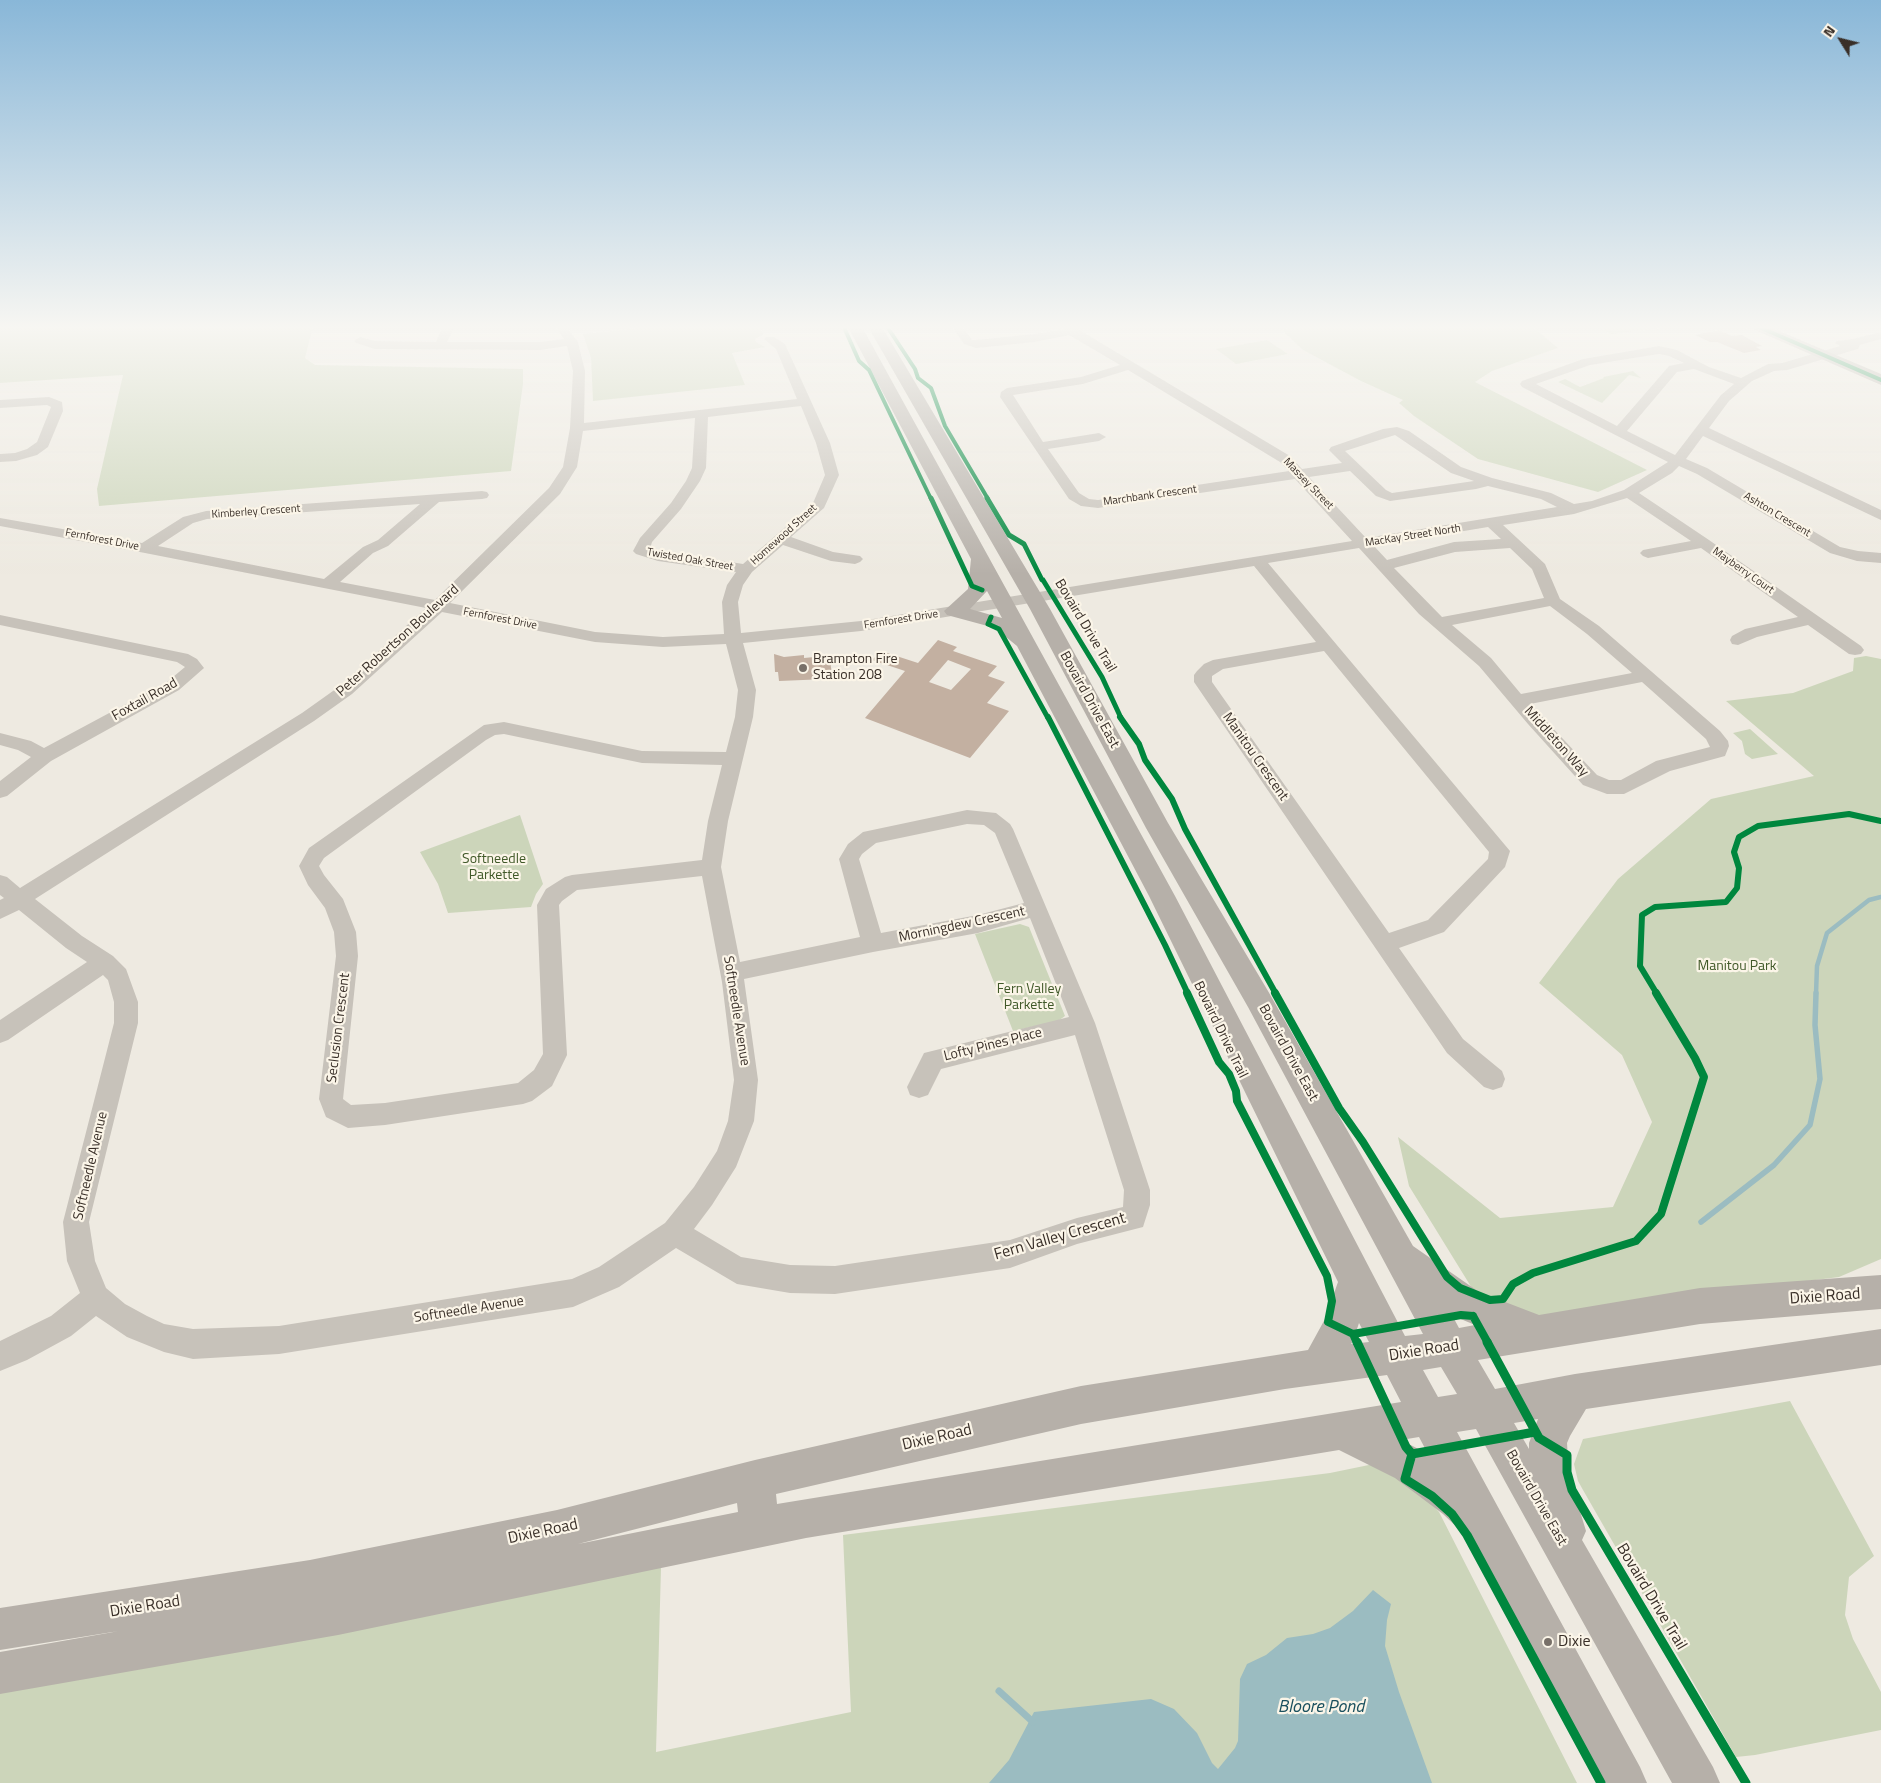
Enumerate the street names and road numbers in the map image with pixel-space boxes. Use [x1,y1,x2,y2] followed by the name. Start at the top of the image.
[1280,455,1336,513] street label: Massey Street
[1102,483,1198,509] street label: Marchbank Crescent
[1741,490,1813,540] street label: Ashton Crescent
[211,502,301,522] street label: Kimberley Crescent
[748,502,820,568] street label: Homewood Street
[1364,522,1462,550] street label: MacKay Street North
[64,526,140,554] street label: Fernforest Drive
[1710,545,1776,597] street label: Mayberry Court
[646,546,734,574] street label: Twisted Oak Street
[1051,576,1119,676] street label: Bovaird Drive Trail
[333,582,463,700] street label: Peter Robertson Boulevard
[462,605,538,633] street label: Fernforest Drive
[863,608,939,632] street label: Fernforest Drive
[1056,649,1122,751] street label: Bovaird Drive East
[109,675,181,725] street label: Foxtail Road
[1520,703,1592,781] street label: Middleton Way
[1218,710,1292,804] street label: Manitou Crescent
[897,903,1027,947] street label: Morningdew Crescent
[719,955,753,1067] street label: Softneedle Avenue
[324,972,354,1084] street label: Seclusion Crescent
[1189,979,1251,1081] street label: Bovaird Drive Trail
[1255,1002,1321,1104] street label: Bovaird Drive East
[942,1025,1044,1065] street label: Lofty Pines Place
[70,1110,112,1222] street label: Softneedle Avenue
[992,1209,1128,1265] street label: Fern Valley Crescent
[1789,1285,1861,1309] street label: Dixie Road
[413,1293,525,1327] street label: Softneedle Avenue
[1388,1336,1460,1366] street label: Dixie Road
[900,1421,974,1455] street label: Dixie Road
[1502,1447,1570,1549] street label: Bovaird Drive East
[506,1515,580,1549] street label: Dixie Road
[1612,1540,1690,1654] street label: Bovaird Drive Trail
[109,1592,181,1622] street label: Dixie Road

